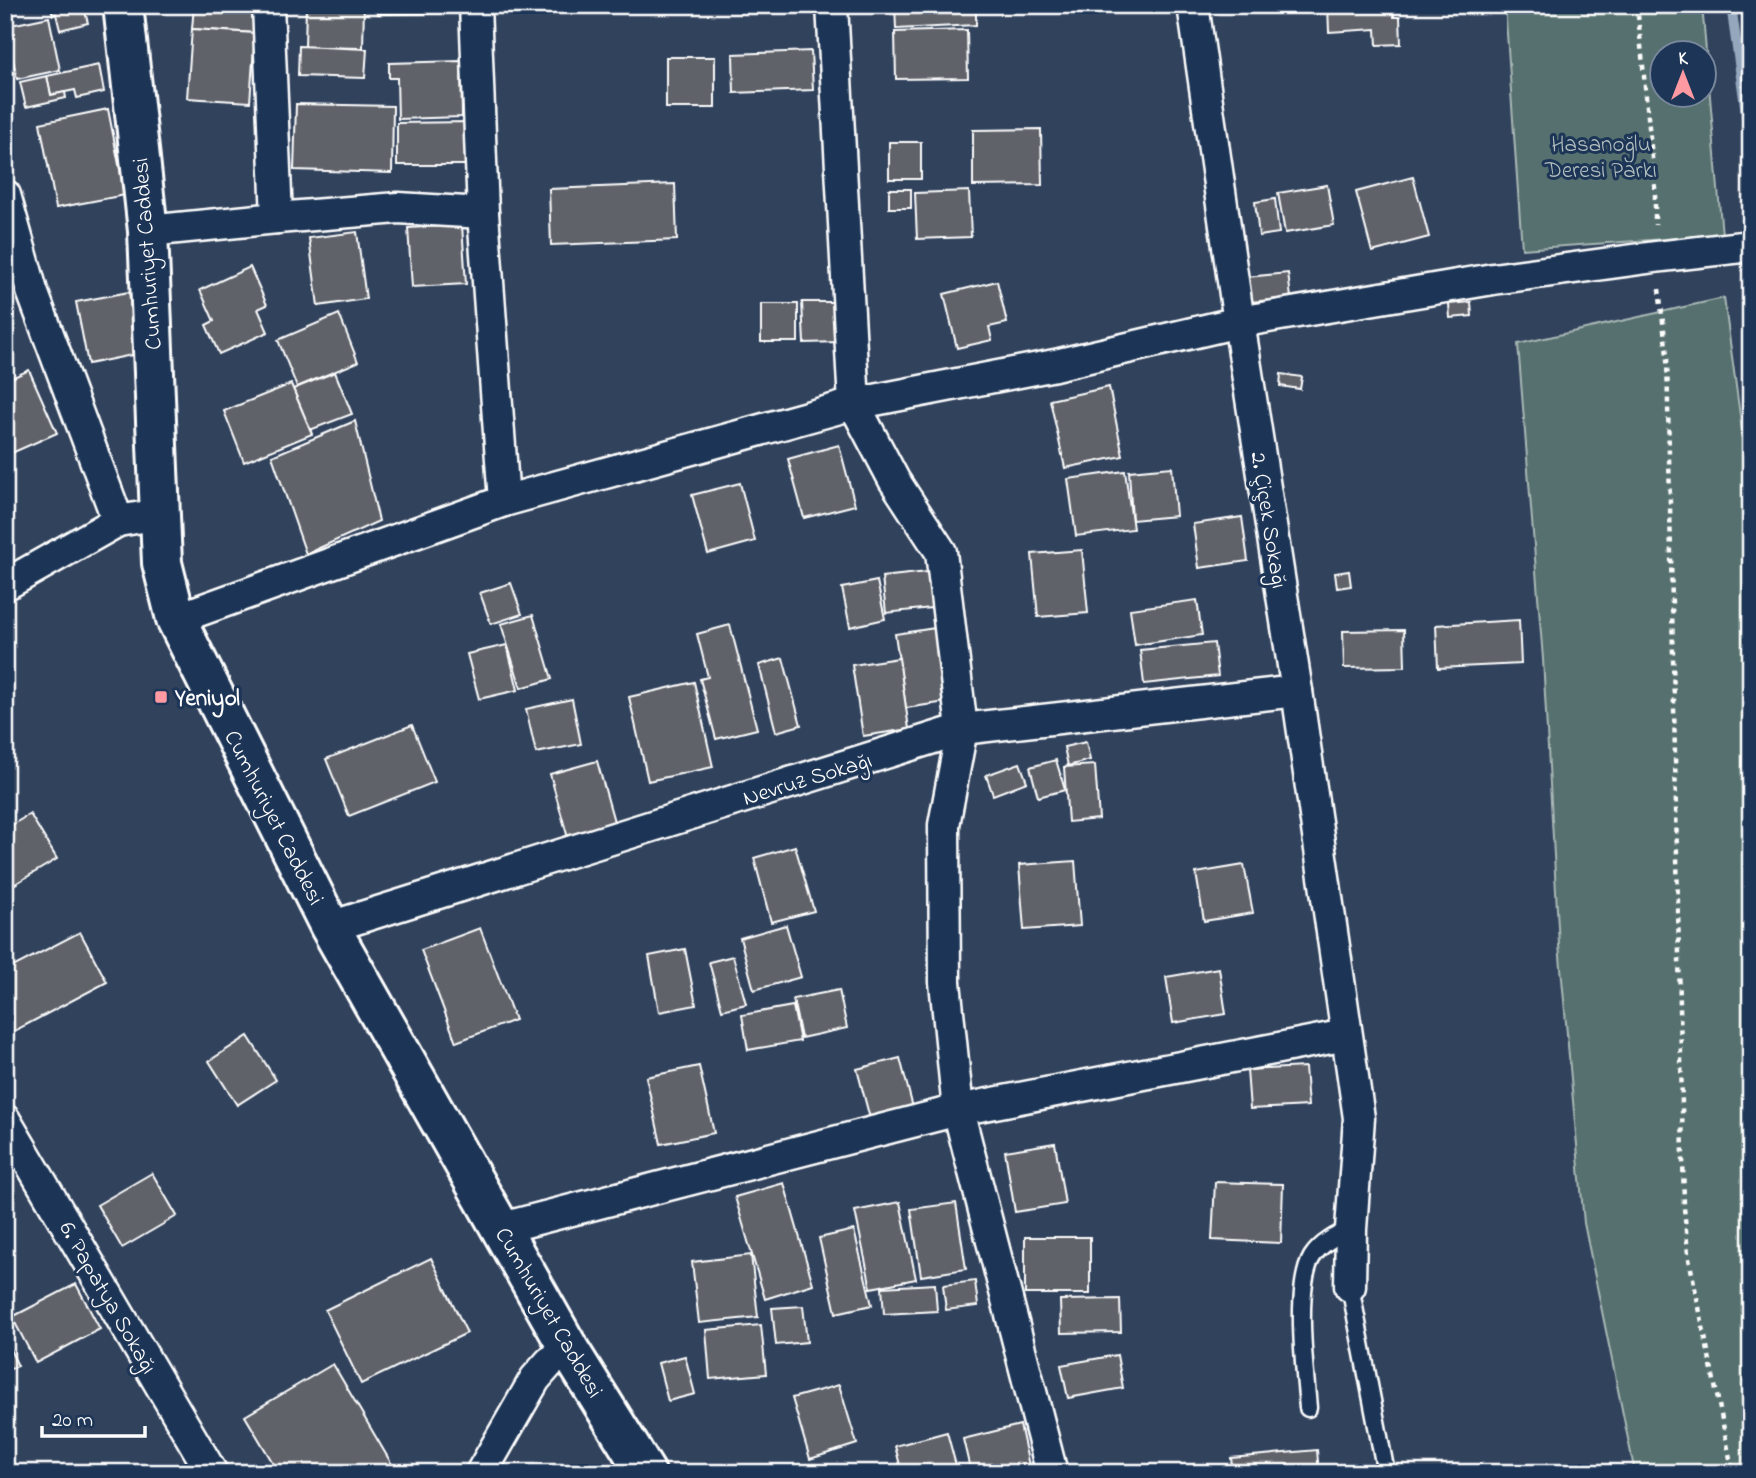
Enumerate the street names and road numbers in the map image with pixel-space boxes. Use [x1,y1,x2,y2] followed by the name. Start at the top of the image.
[125,157,174,351] street label: Cumhuriyet Caddesi
[1239,450,1295,591] street label: 2. Çiçek Sokağı
[213,725,331,912] street label: Cumhuriyet Caddesi
[739,745,877,817] street label: Nevruz Sokağı
[48,1216,164,1382] street label: 6. Papatya Sokağı
[484,1222,610,1406] street label: Cumhuriyet Caddesi

